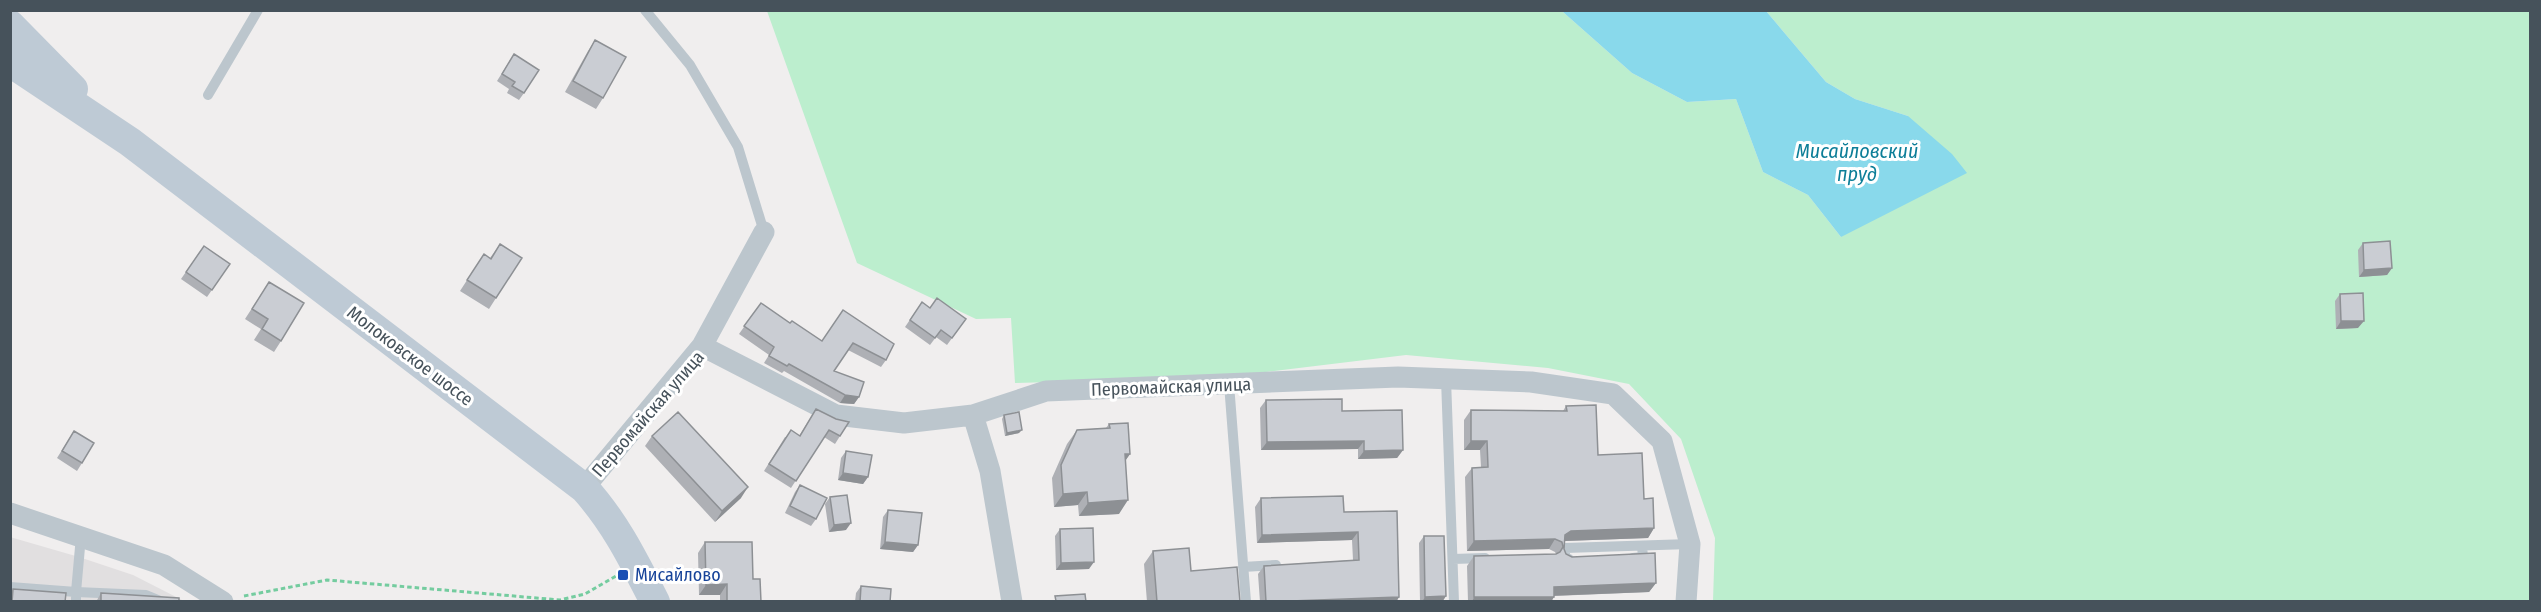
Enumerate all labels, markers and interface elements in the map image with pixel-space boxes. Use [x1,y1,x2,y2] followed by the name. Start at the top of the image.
[1796,139,1918,186] water label: Мисайловский пруд
[343,301,477,411] street label: Молоковское шоссе
[587,346,709,482] street label: Первомайская улица
[1091,373,1252,401] street label: Первомайская улица
[635,564,721,586] place label: Мисайлово
[616,568,630,582] marker: Мисайлово

